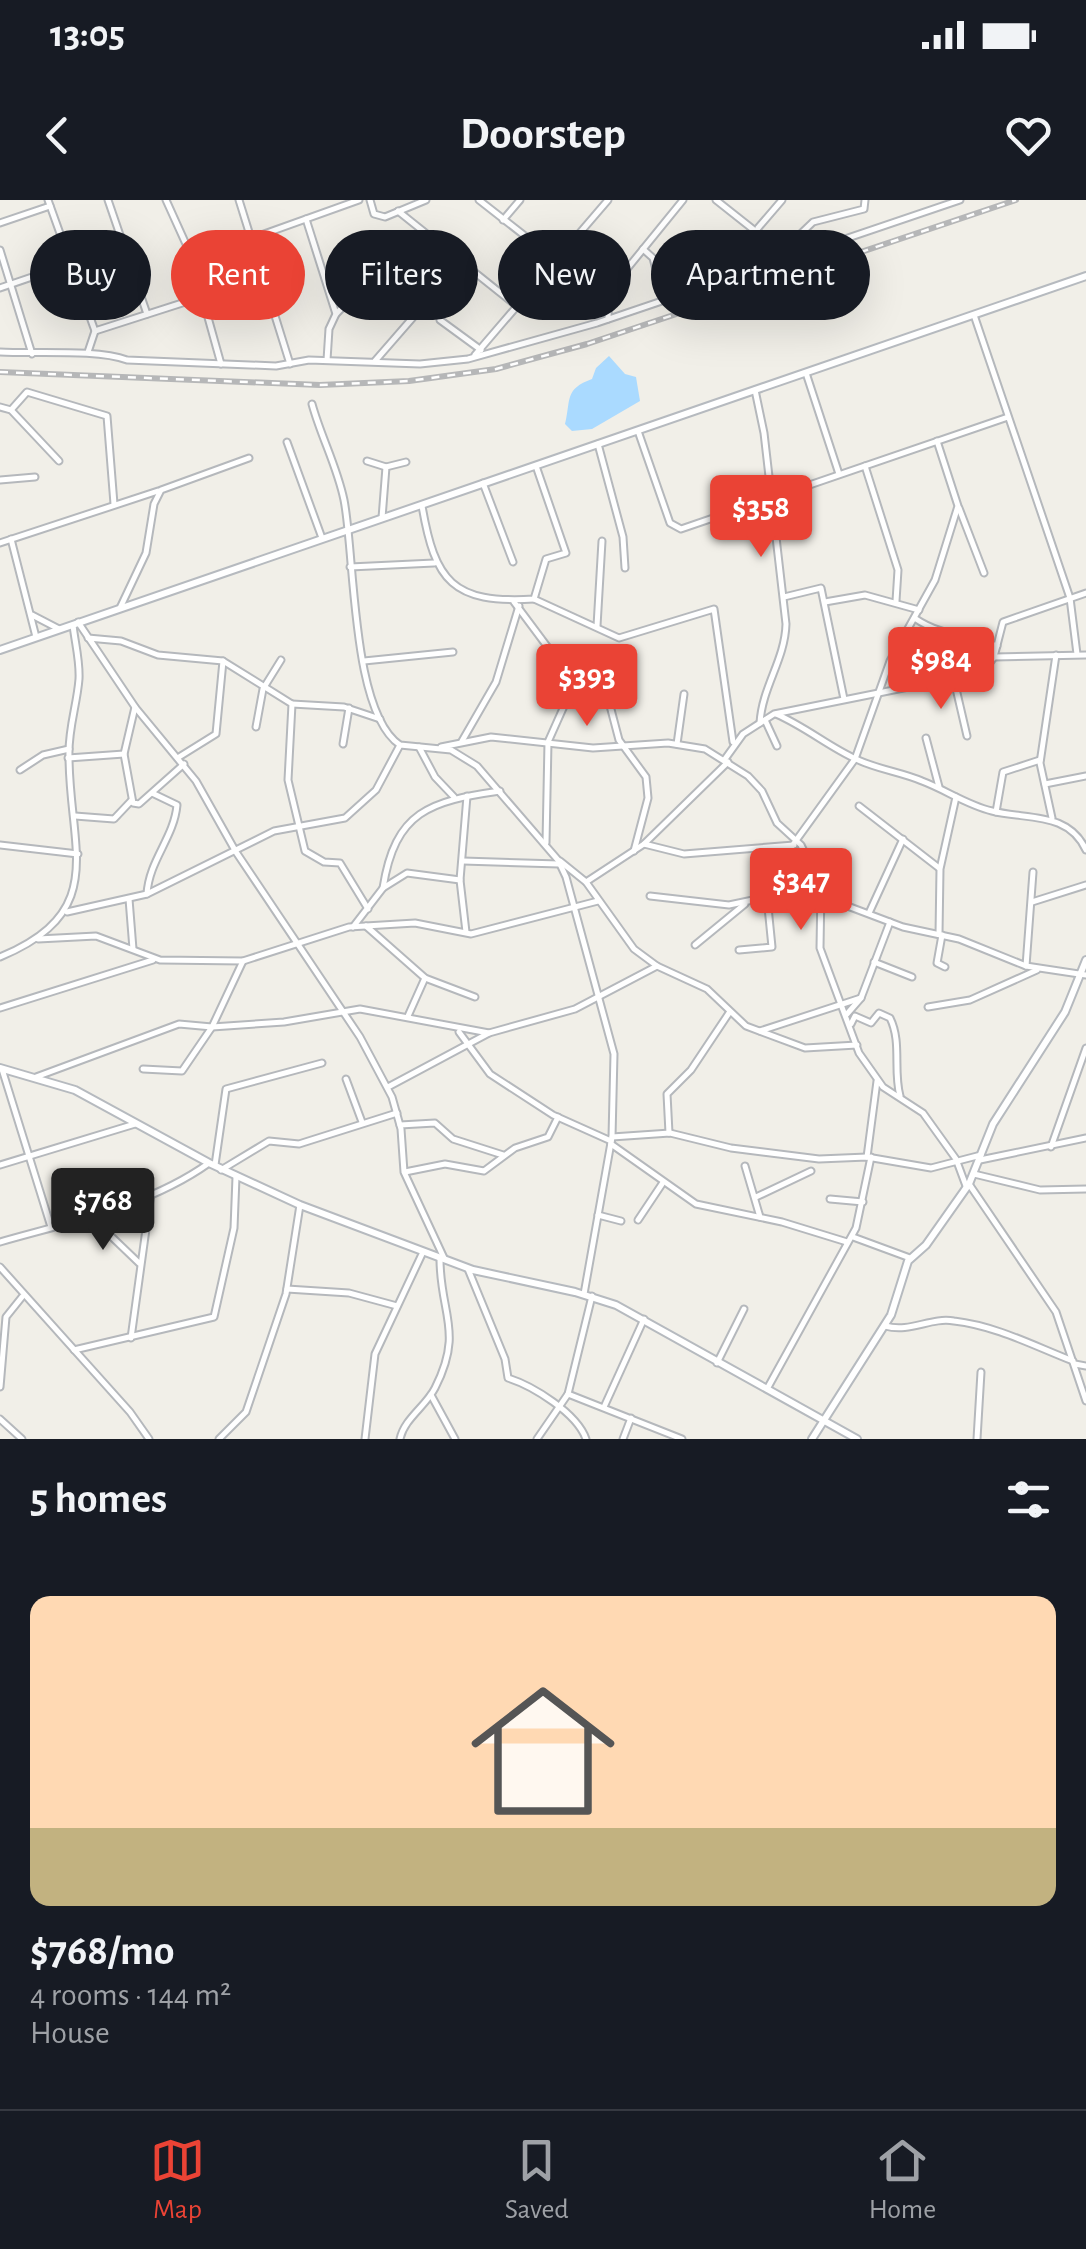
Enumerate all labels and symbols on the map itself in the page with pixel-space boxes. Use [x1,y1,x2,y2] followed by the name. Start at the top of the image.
[702,475,820,560] pin: $358
[882,627,1000,712] pin: $984
[528,644,646,729] pin: $393
[742,848,860,933] pin: $347
[44,1168,162,1253] pin: $768

